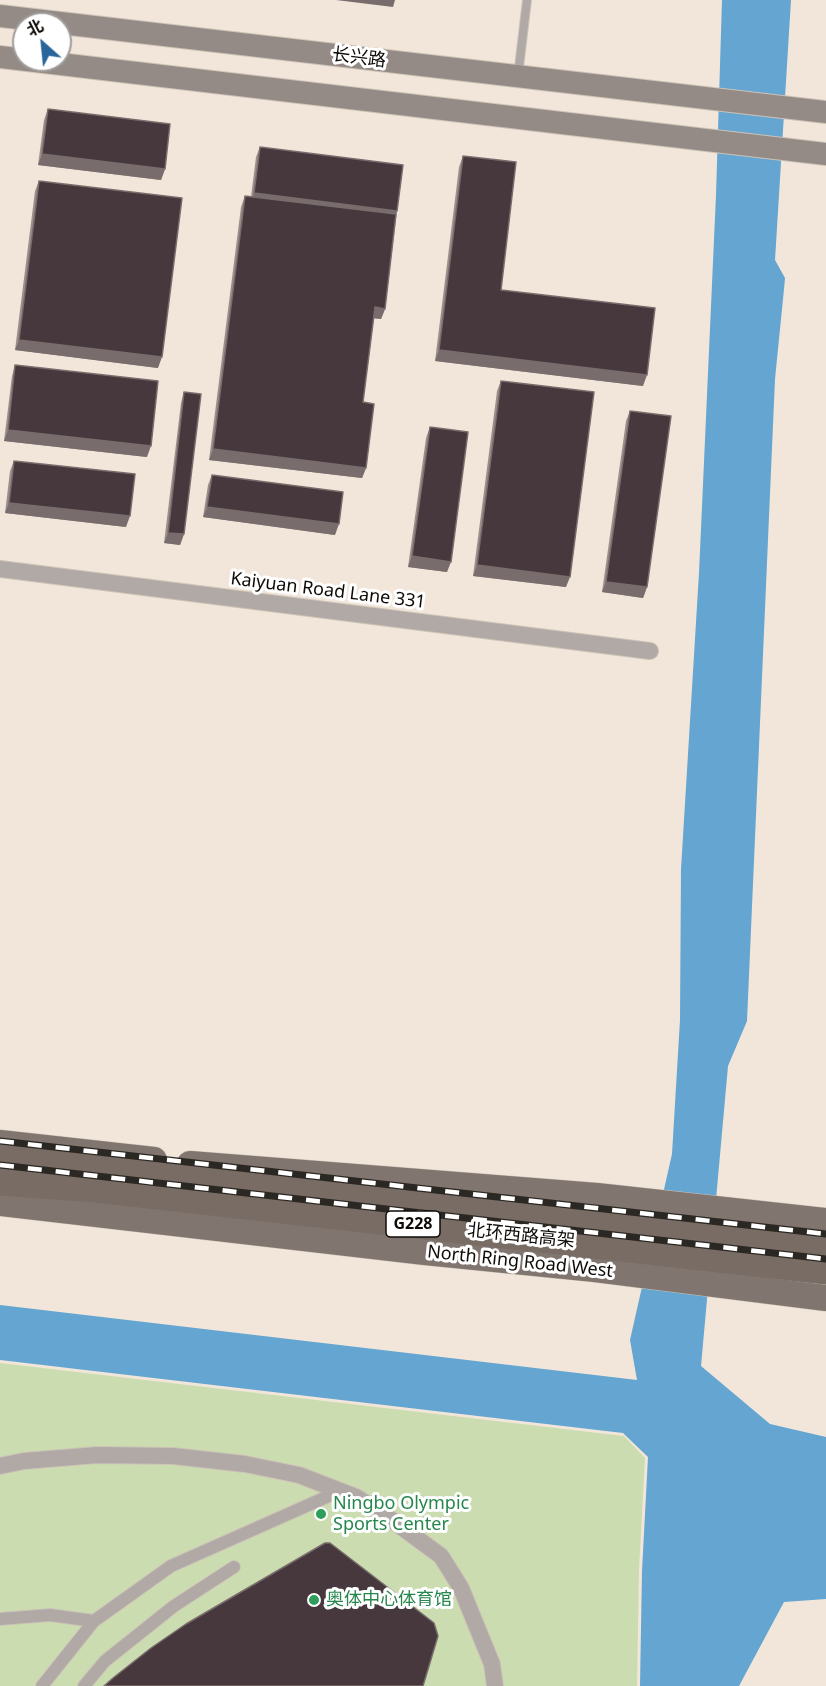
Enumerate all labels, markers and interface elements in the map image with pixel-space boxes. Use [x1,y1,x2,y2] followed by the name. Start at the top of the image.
[12,12,72,72] north arrow
[23,14,47,41] text: 北
[331,44,387,72] street label: 长兴路
[229,568,427,614] street label: Kaiyuan Road Lane 331
[386,1211,440,1237] road number: G228
[466,1220,576,1252] street label: 北环西路高架
[426,1242,614,1282] street label: North Ring Road West
[333,1493,469,1536] place label: Ningbo Olympic Sports Center
[314,1507,328,1521] marker: Ningbo Olympic Sports Center
[326,1589,452,1611] place label: 奥体中心体育馆
[307,1593,321,1607] marker: 奥体中心体育馆

